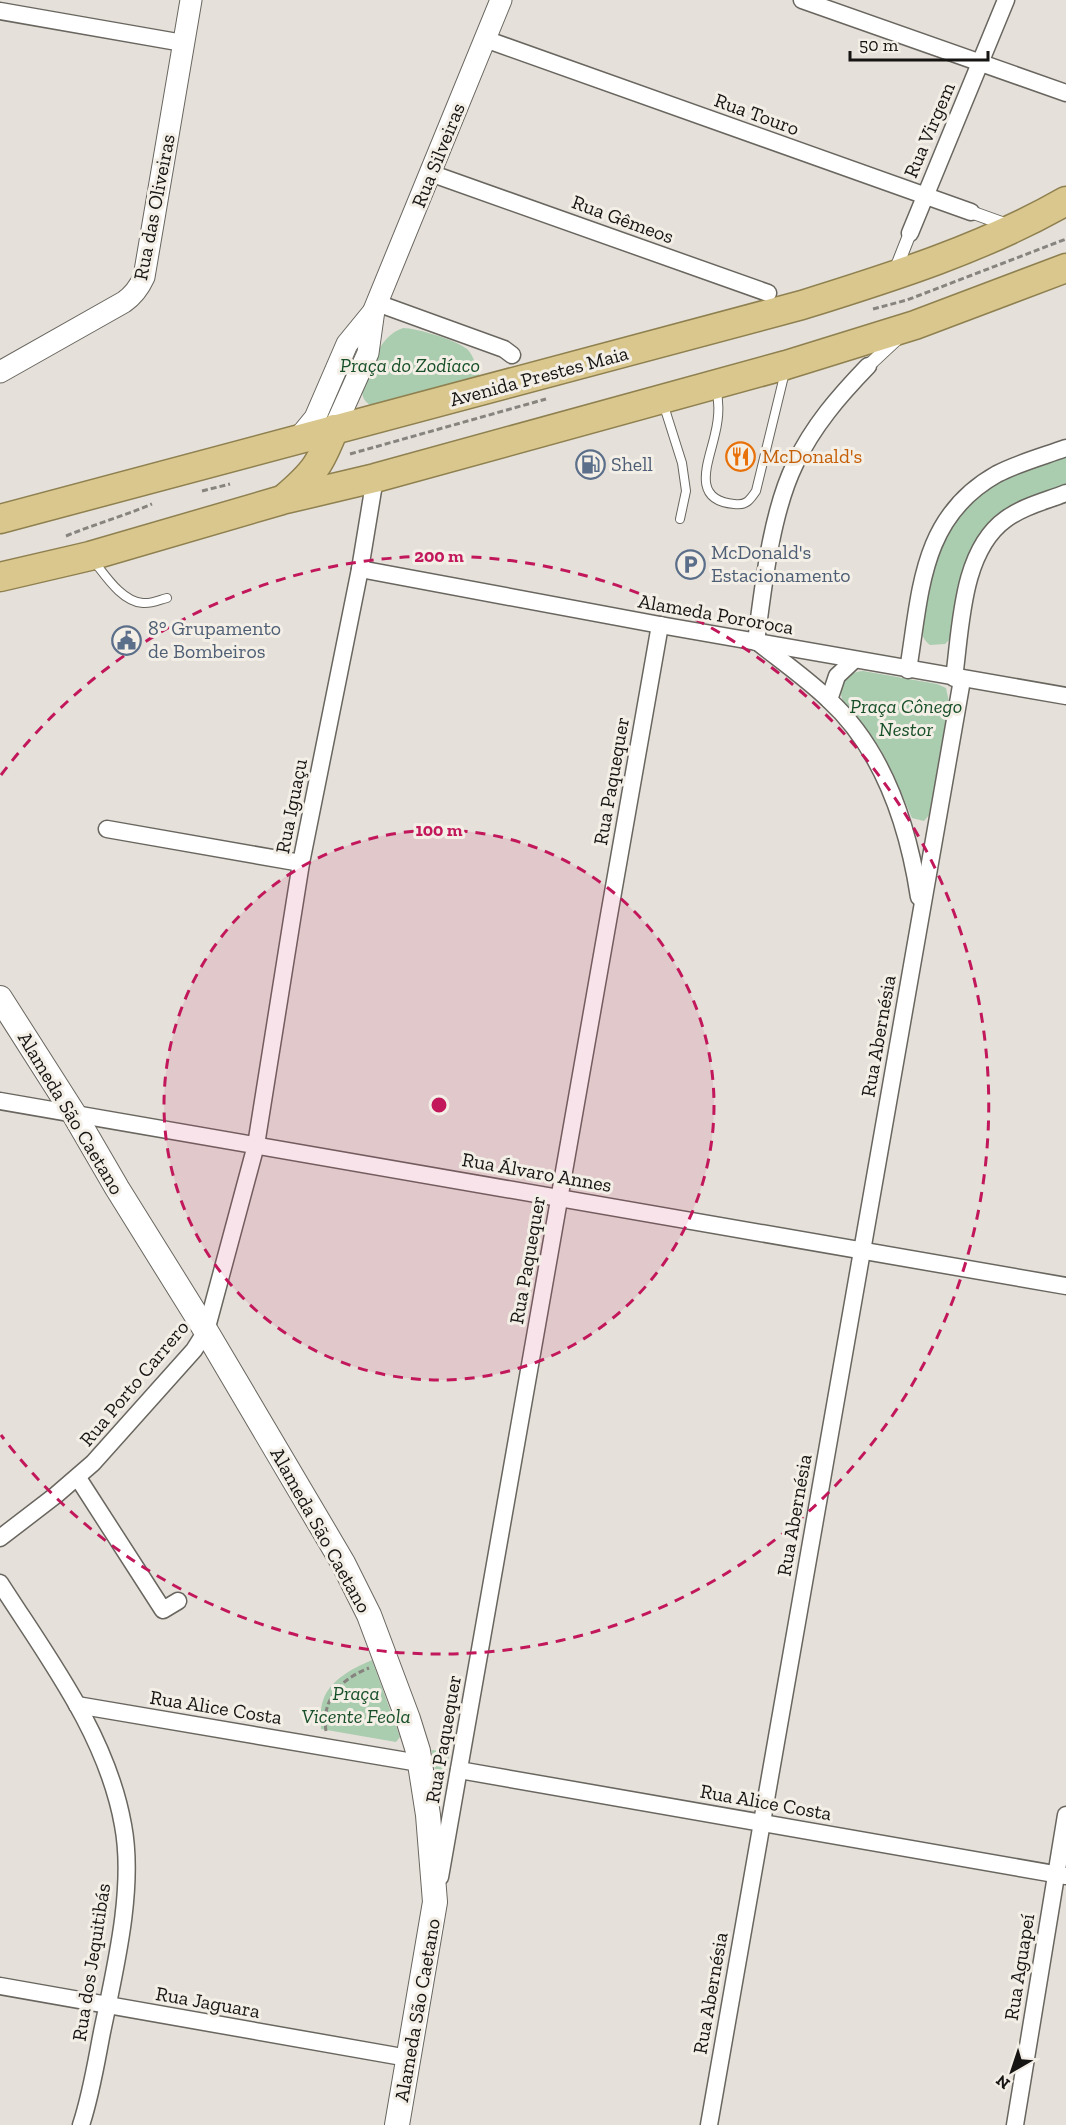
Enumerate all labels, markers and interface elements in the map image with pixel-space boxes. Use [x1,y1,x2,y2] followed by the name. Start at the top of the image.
[850,24,988,62] scale bar
[859,34,899,56] text: 50 m
[898,78,960,181] street label: Rua Virgem
[711,88,803,140] street label: Rua Touro
[406,99,470,211] street label: Rua Silveiras
[128,132,180,282] street label: Rua das Oliveiras
[569,189,677,249] street label: Rua Gêmeos
[447,341,631,411] street label: Avenida Prestes Maia
[340,353,480,377] park label: Praça do Zodíaco
[725,440,757,472] restaurant icon: McDonald's
[762,444,862,468] place label: McDonald's
[574,448,606,480] fuel station icon: Shell
[611,452,653,476] place label: Shell
[711,540,851,587] place label: McDonald's Estacionamento
[414,545,464,567] text: 200 m
[674,548,706,580] parking icon: McDonald's Estacionamento
[636,589,796,640] street label: Alameda Pororoca
[148,616,281,663] place label: 8° Grupamento de Bombeiros
[111,624,143,656] public building icon: 8° Grupamento de Bombeiros
[850,694,962,741] park label: Praça Cônego Nestor
[588,715,634,847] street label: Rua Paquequer
[270,757,312,855] street label: Rua Iguaçu
[415,819,463,841] text: 100 m
[855,973,901,1099] street label: Rua Abernésia
[13,1027,129,1199] street label: Alameda São Caetano
[429,1095,449,1115] centre of rings
[460,1147,614,1197] street label: Rua Álvaro Annes
[504,1194,550,1326] street label: Rua Paquequer
[74,1315,194,1451] street label: Rua Porto Carrero
[265,1443,377,1617] street label: Alameda São Caetano
[771,1452,817,1578] street label: Rua Abernésia
[420,1673,466,1805] street label: Rua Paquequer
[301,1681,411,1728] park label: Praça Vicente Feola
[148,1685,284,1729] street label: Rua Alice Costa
[698,1779,834,1825] street label: Rua Alice Costa
[67,1881,115,2043] street label: Rua dos Jequitibás
[999,1912,1039,2022] street label: Rua Aguapeí
[389,1916,445,2104] street label: Alameda São Caetano
[687,1930,733,2056] street label: Rua Abernésia
[154,1981,262,2023] street label: Rua Jaguara
[982,2041,1042,2101] north arrow
[992,2071,1014,2093] text: N

